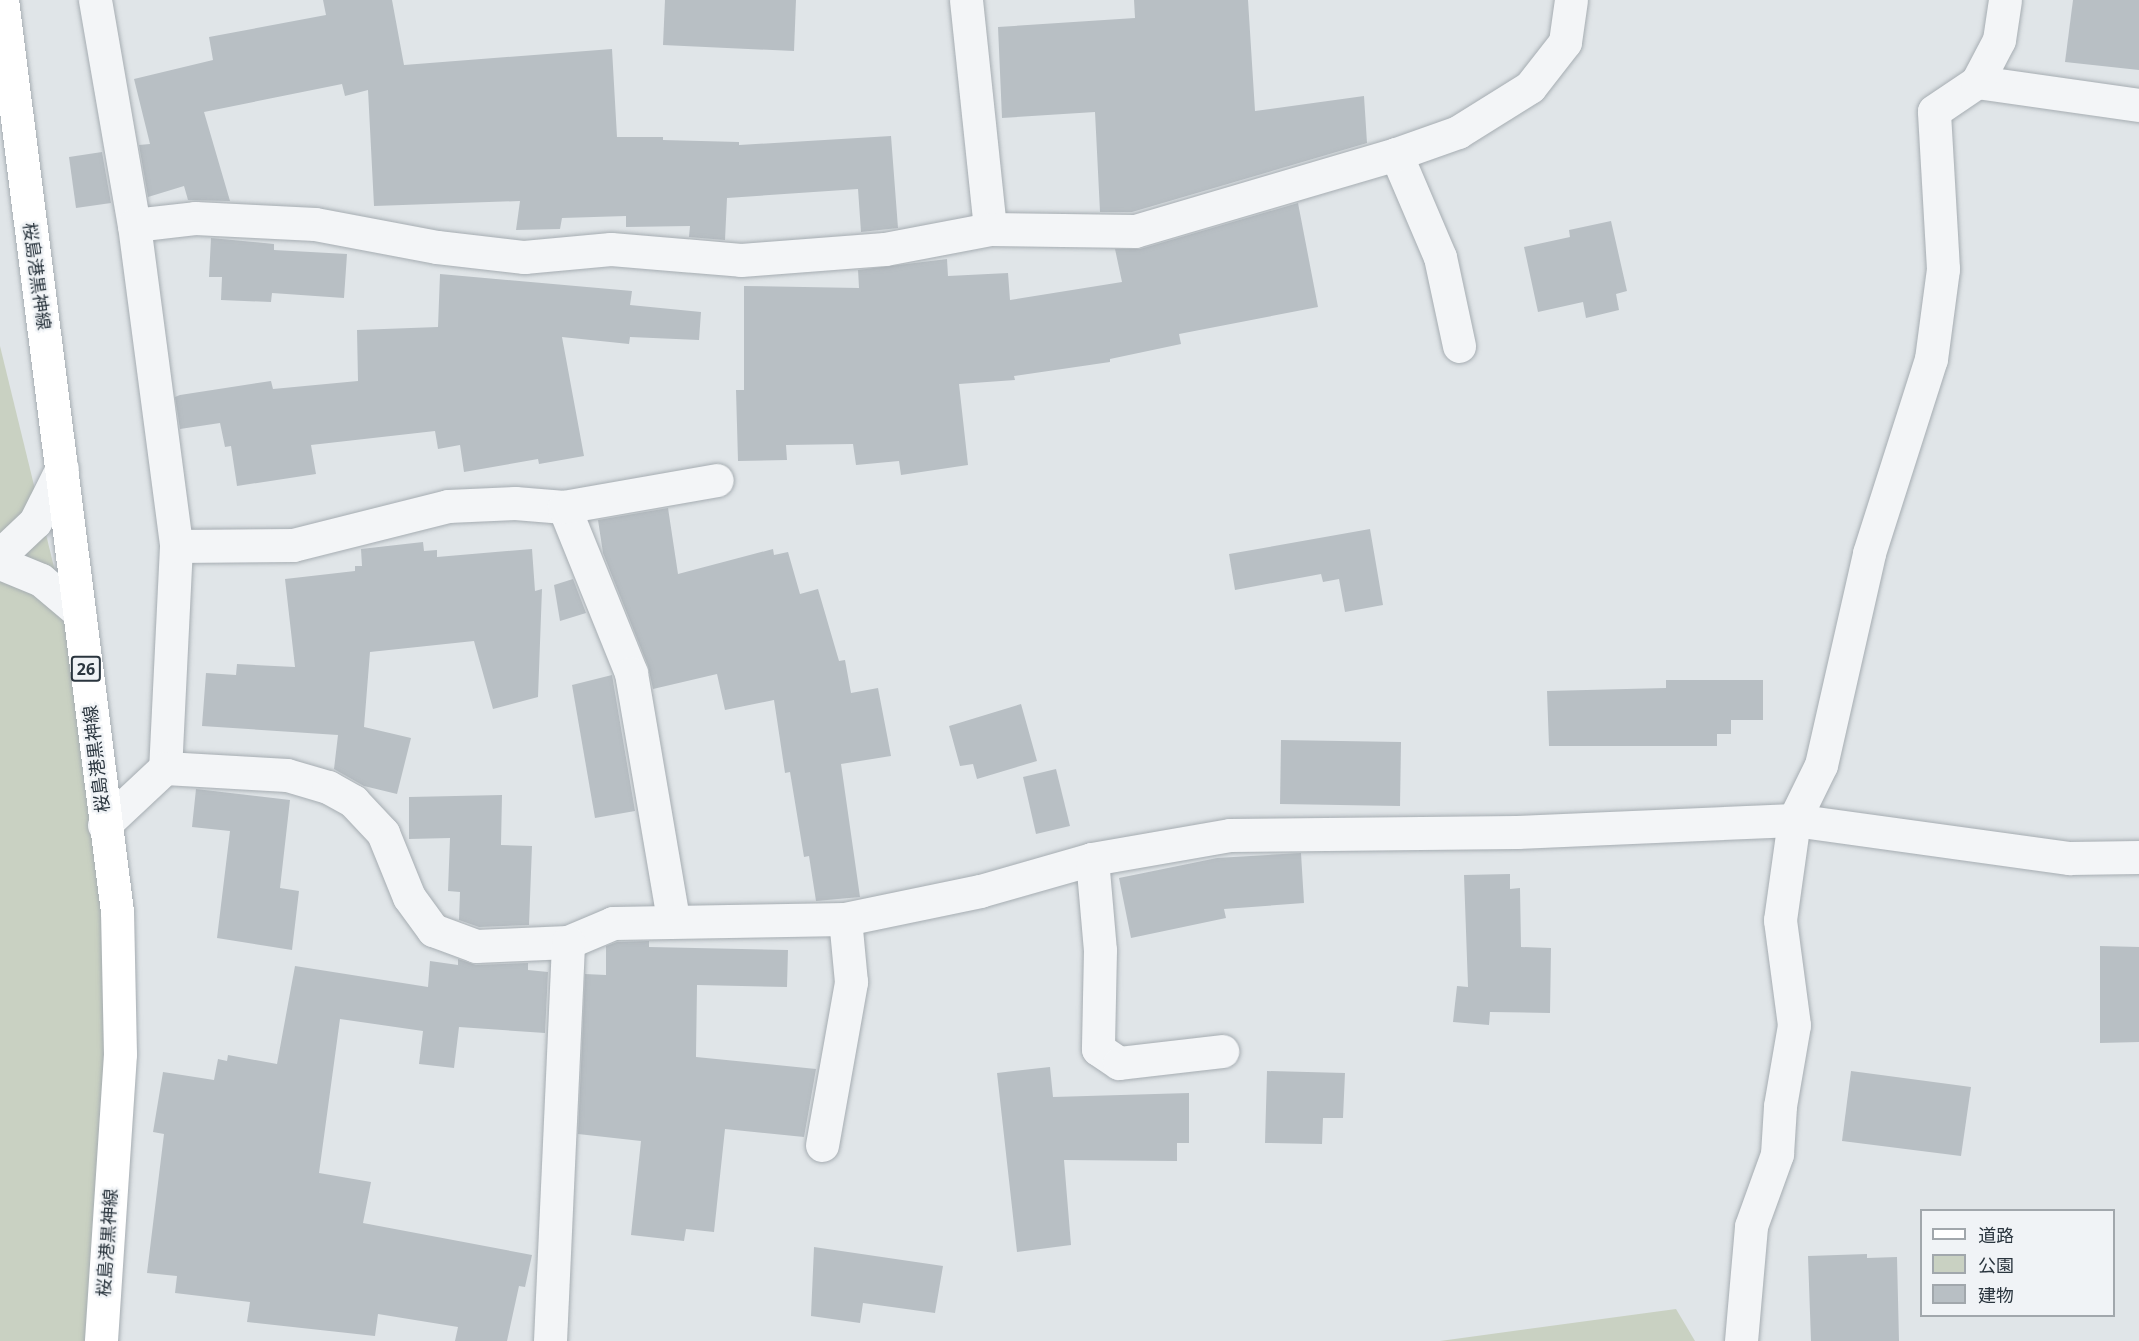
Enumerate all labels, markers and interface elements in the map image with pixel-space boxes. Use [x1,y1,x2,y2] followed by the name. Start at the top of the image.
[19,221,55,331] street label: 桜島港黒神線
[70,656,103,682] road number: 26
[79,704,113,814] street label: 桜島港黒神線
[92,1188,122,1298] street label: 桜島港黒神線
[1920,1209,2115,1317] legend
[1978,1223,2014,1247] text: 道路
[1978,1253,2014,1277] text: 公園
[1978,1283,2014,1307] text: 建物

